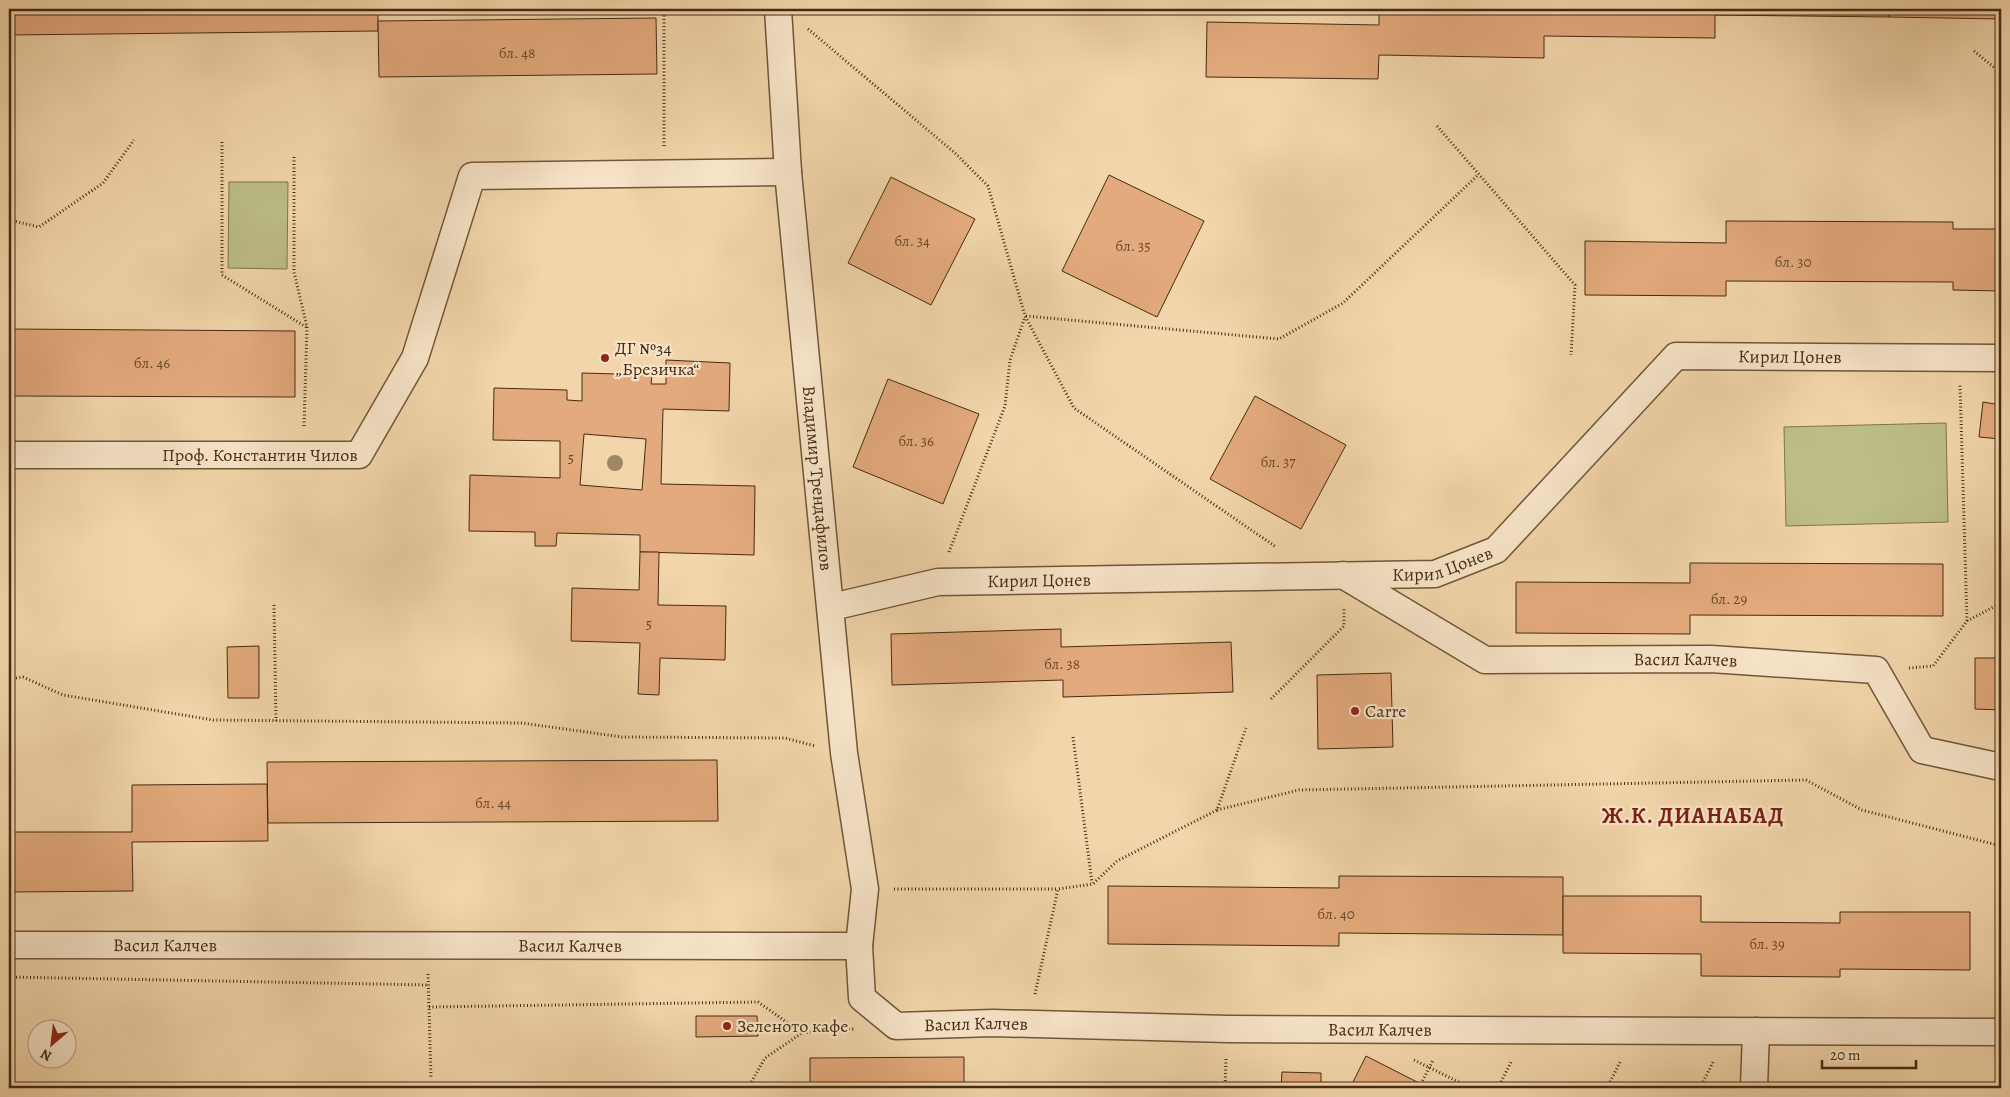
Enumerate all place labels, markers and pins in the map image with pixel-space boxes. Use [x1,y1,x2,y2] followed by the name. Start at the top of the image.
[615,336,699,381] place label: ДГ №34 „Брезичка“
[599,352,611,364] marker: ДГ №34 „Брезичка“
[1365,699,1406,723] place label: Carre
[1349,705,1361,717] marker: Carre
[737,1014,848,1038] place label: Зеленото кафе
[721,1020,733,1032] marker: Зеленото кафе

